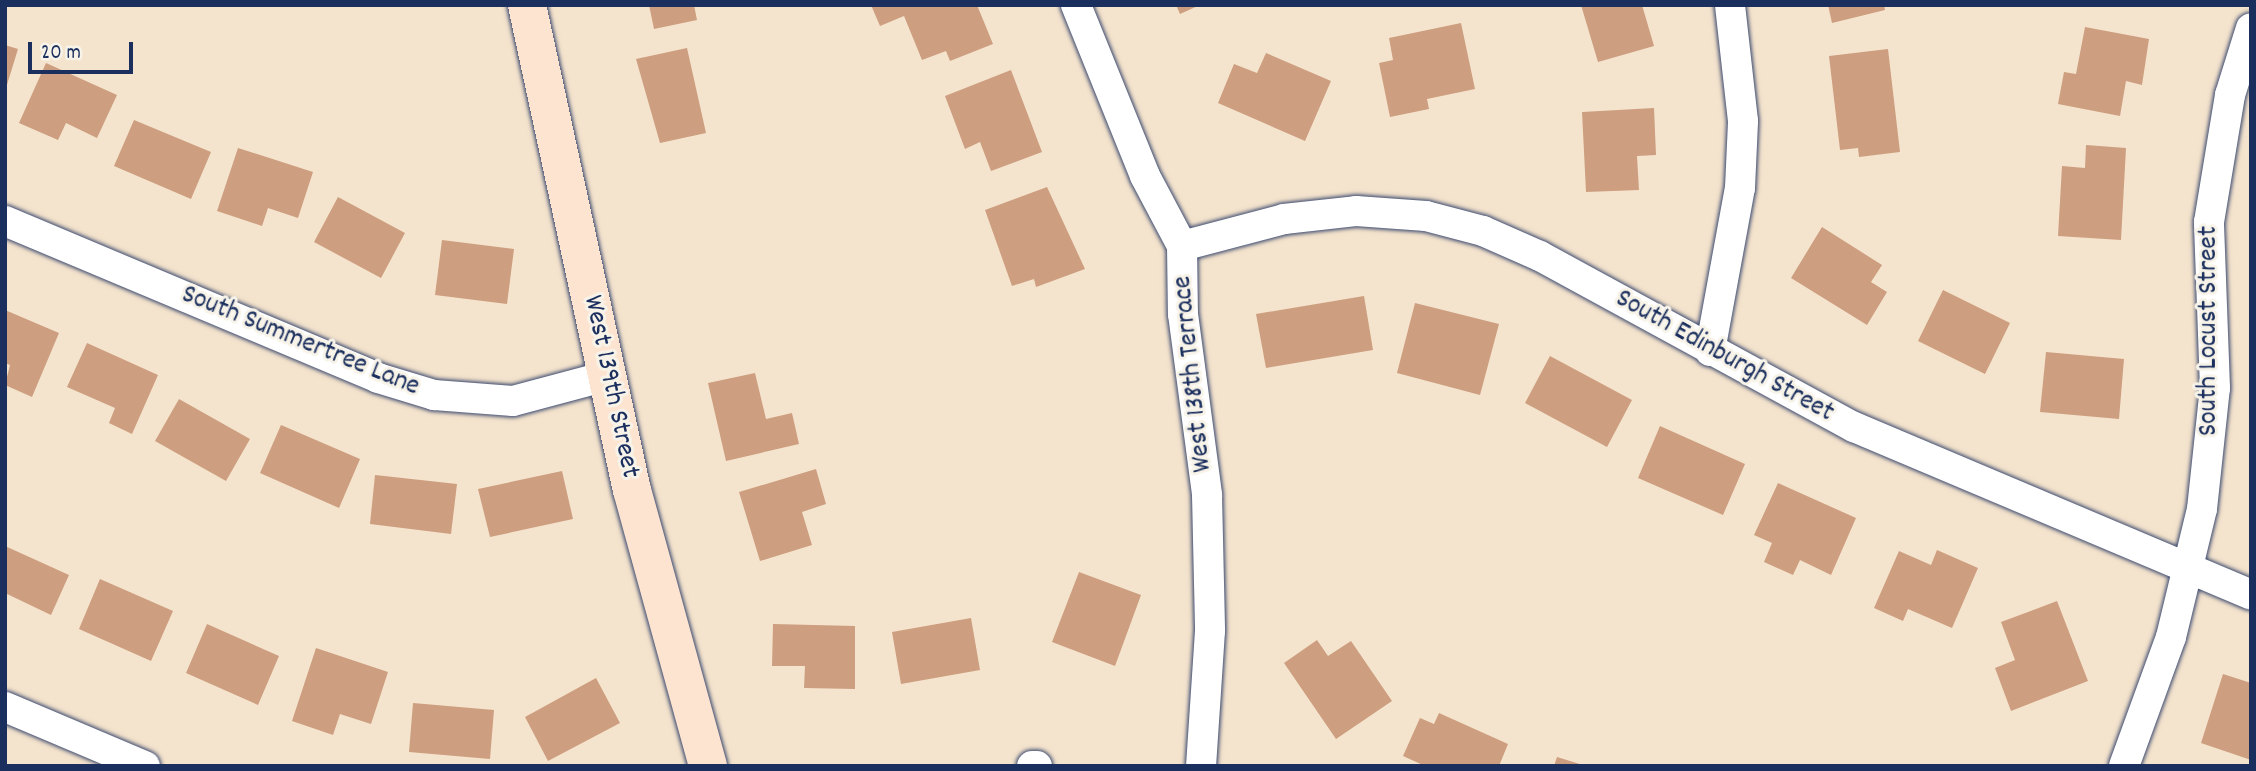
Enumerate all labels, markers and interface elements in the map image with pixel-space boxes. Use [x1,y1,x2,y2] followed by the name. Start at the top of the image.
[32,28,136,72] scale bar
[41,39,81,69] text: 20 m
[2193,226,2227,436] street label: South Locust Street
[1167,274,1221,474] street label: West 138th Terrace
[176,279,424,405] street label: South Summertree Lane
[1609,283,1839,431] street label: South Edinburgh Street
[574,293,646,481] street label: West 139th Street

